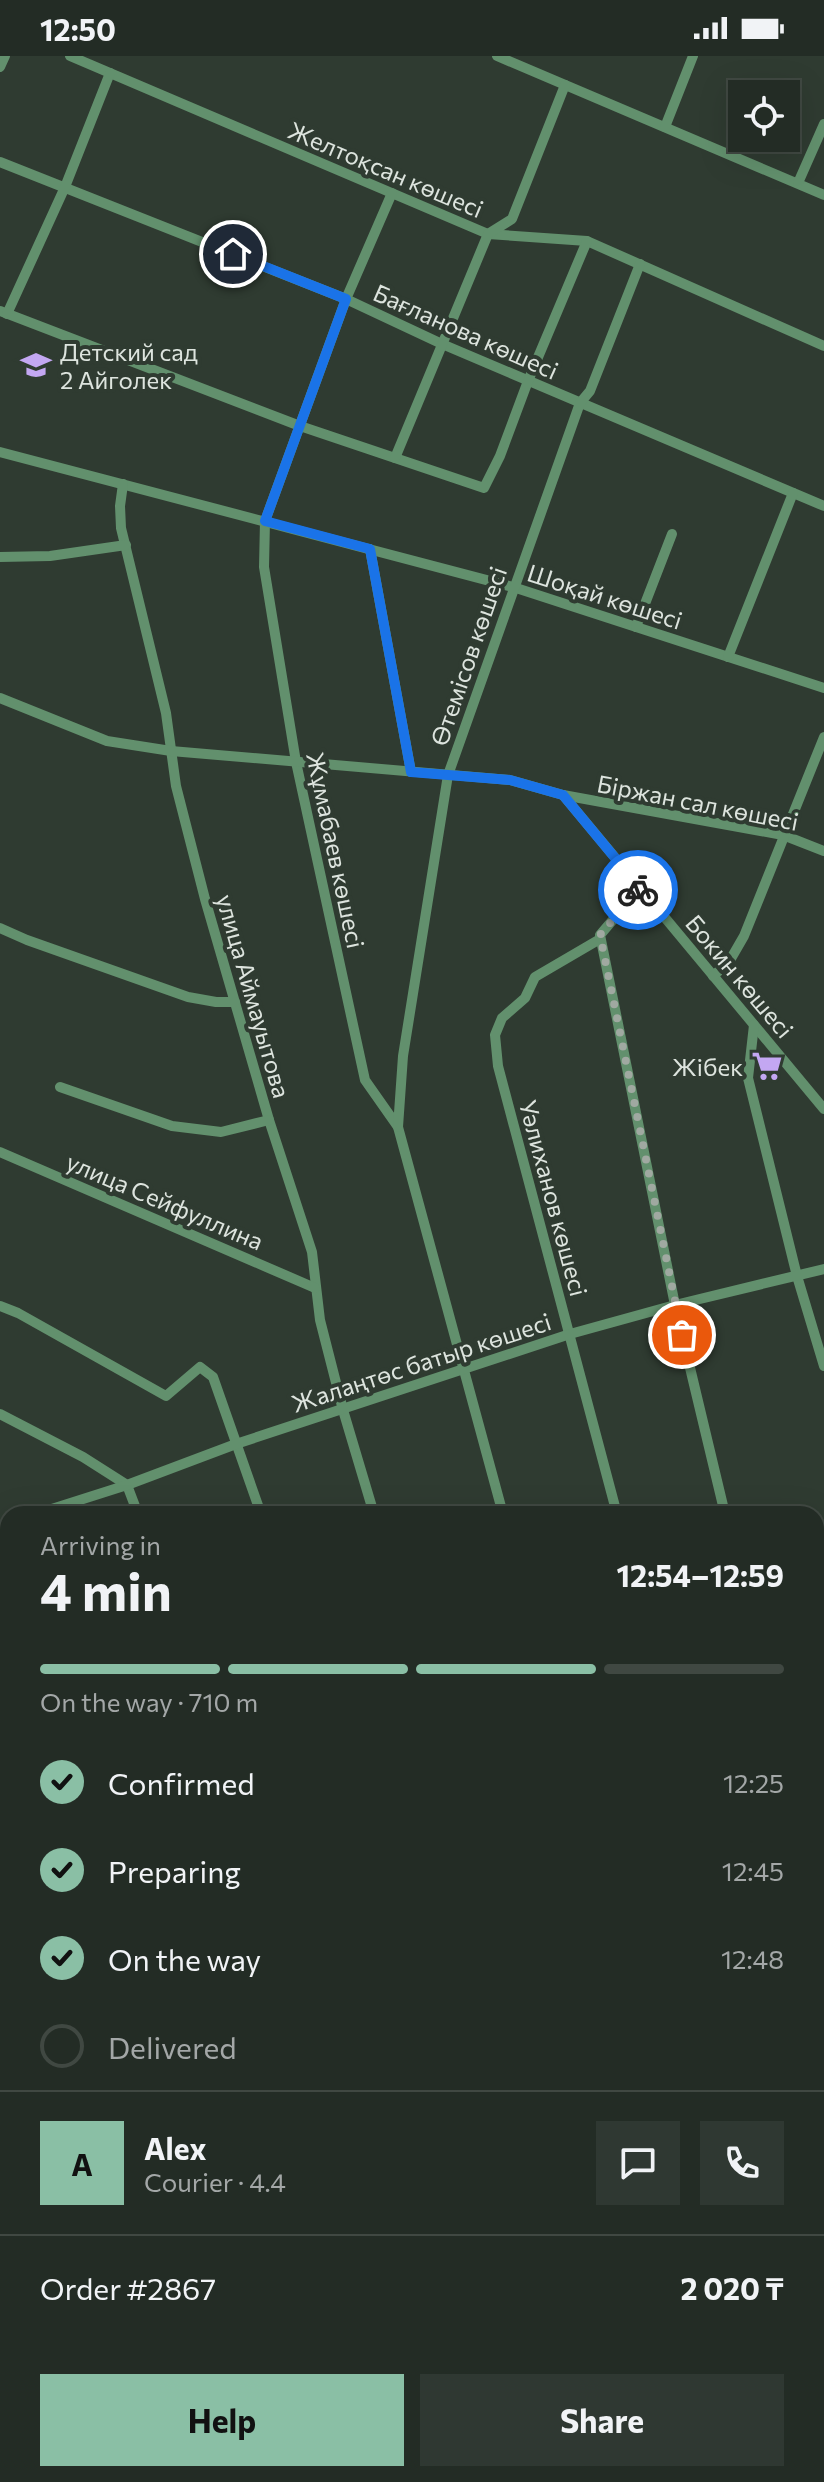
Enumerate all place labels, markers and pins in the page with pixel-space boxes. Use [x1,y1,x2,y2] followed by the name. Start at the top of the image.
[199,220,267,288] pin
[60,337,198,394] place label: Детский сад 2 Айголек
[19,348,53,382] school or university icon: Детский сад 2 Айголек
[750,1049,784,1083] supermarket icon: Жібек
[672,1052,743,1081] place label: Жібек
[648,1301,716,1369] pin

